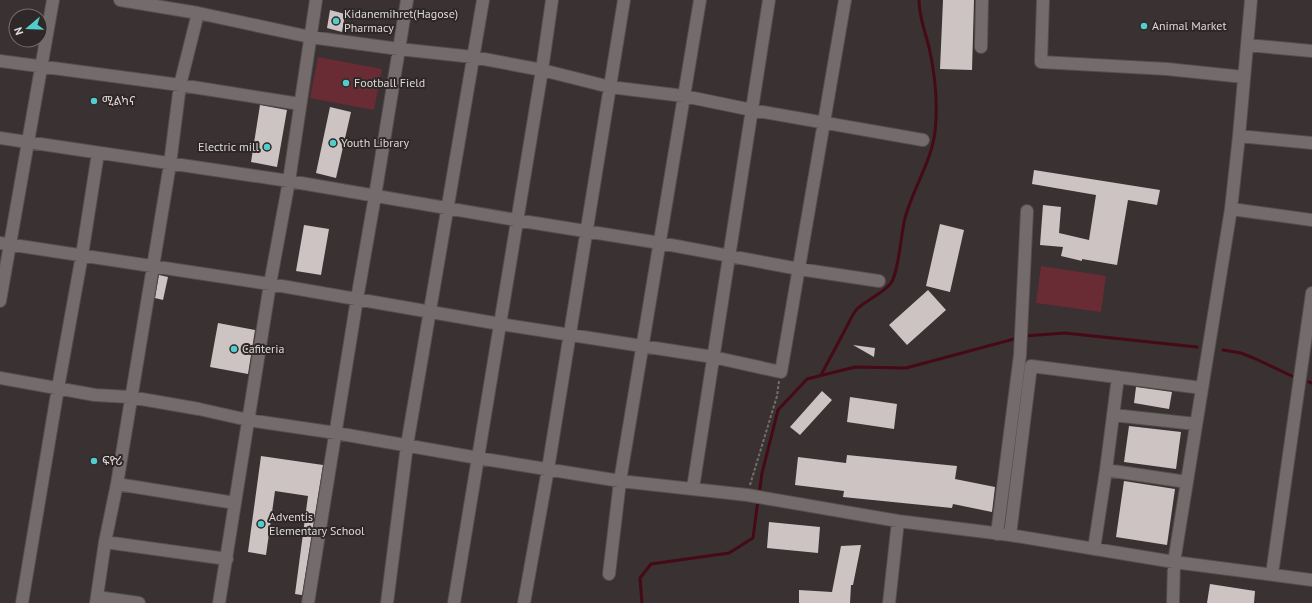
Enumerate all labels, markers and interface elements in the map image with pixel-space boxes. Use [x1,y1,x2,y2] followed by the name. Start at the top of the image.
[344,6,458,35] place label: Kidanemihret(Hagose) Pharmacy
[8,8,48,48] north arrow
[331,16,341,26] marker: Kidanemihret(Hagose) Pharmacy
[1152,18,1227,33] place label: Animal Market
[1139,21,1149,31] marker: Animal Market
[11,26,26,37] text: N
[354,75,425,90] place label: Football Field
[341,78,351,88] marker: Football Field
[102,93,135,108] place label: ሚልካና
[89,96,99,106] marker: ሚልካና
[341,135,409,150] place label: Youth Library
[328,138,338,148] marker: Youth Library
[198,139,259,154] place label: Electric mill
[262,142,272,152] marker: Electric mill
[242,341,284,356] place label: Cafiteria
[229,344,239,354] marker: Cafiteria
[102,453,122,468] place label: ፍዮሪ
[89,456,99,466] marker: ፍዮሪ
[269,509,365,538] place label: Adventis Elementary School
[256,519,266,529] marker: Adventis Elementary School

